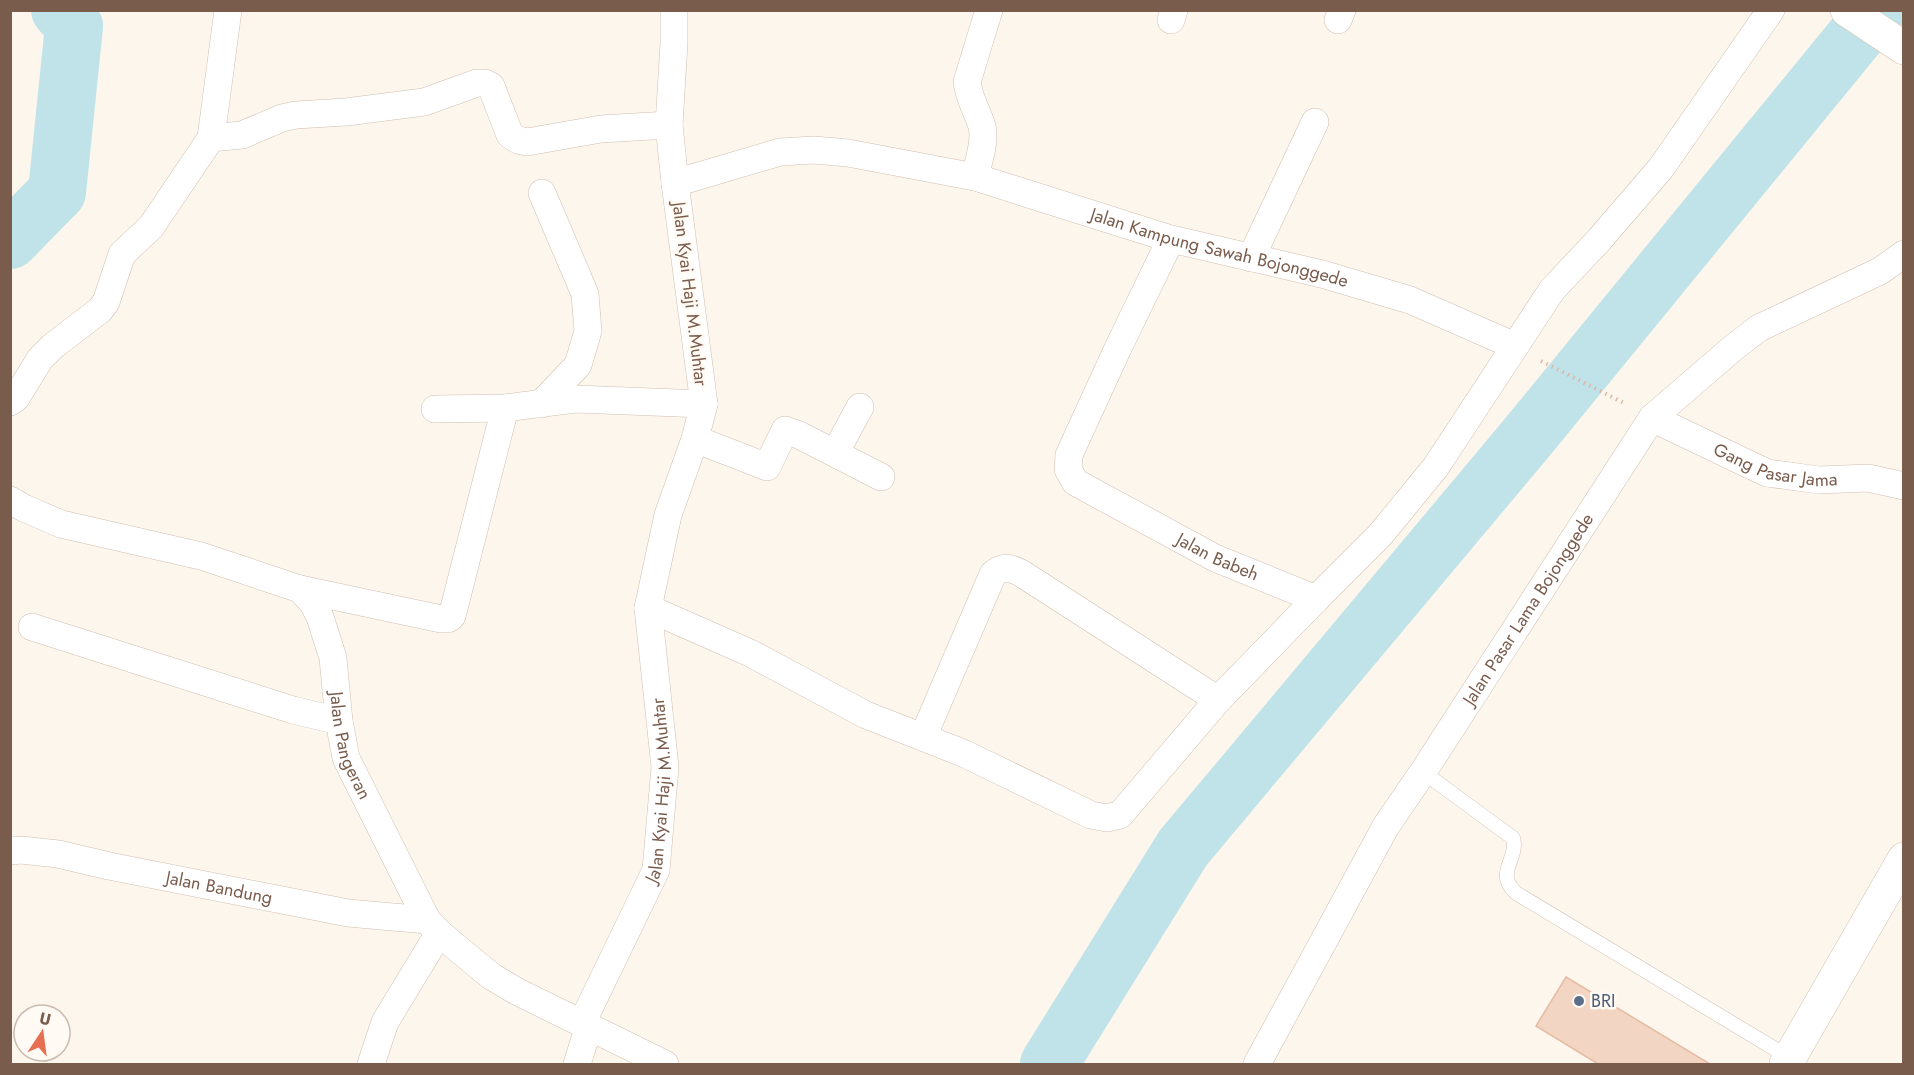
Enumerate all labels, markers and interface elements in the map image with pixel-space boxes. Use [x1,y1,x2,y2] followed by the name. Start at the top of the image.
[666,198,714,388] street label: Jalan Kyai Haji M.Muhtar
[1085,201,1351,294] street label: Jalan Kampung Sawah Bojonggede
[1709,436,1838,493] street label: Gang Pasar Jama
[1455,508,1600,712] street label: Jalan Pasar Lama Bojonggede
[1170,525,1263,587] street label: Jalan Babeh
[323,688,378,804] street label: Jalan Pangeran
[638,696,678,889] street label: Jalan Kyai Haji M.Muhtar
[162,864,275,911] street label: Jalan Bandung
[1591,988,1616,1014] place label: BRI
[1572,994,1586,1008] marker: BRI
[12,1003,72,1063] north arrow
[37,1006,53,1031] text: U

